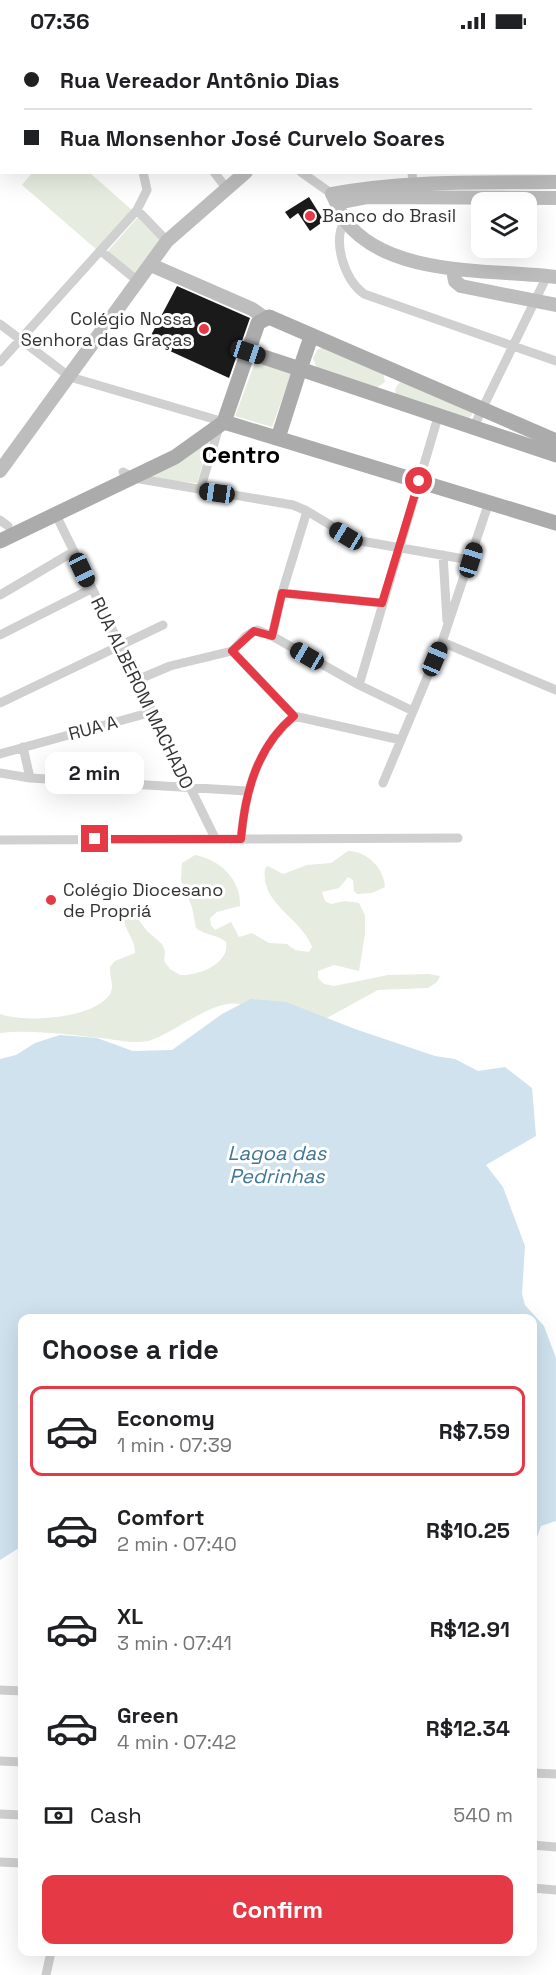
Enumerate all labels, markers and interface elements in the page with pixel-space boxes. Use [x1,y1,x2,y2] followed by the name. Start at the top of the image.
[30,7,90,35] text: 07:36
[60,66,340,94] text: Rua Vereador Antônio Dias
[60,124,445,152] text: Rua Monsenhor José Curvelo Soares
[471,192,537,258] map controls
[471,192,537,258] button: layers
[322,204,456,227] place label: Banco do Brasil
[303,209,317,223] marker: Banco do Brasil
[21,307,192,351] place label: Colégio Nossa Senhora das Graças
[197,322,211,336] marker: Colégio Nossa Senhora das Graças
[228,338,268,366] car
[202,439,280,470] district label: Centro
[405,467,432,494] route start
[198,482,236,504] car
[326,519,366,553] car
[457,540,485,580] car
[66,550,98,590] car
[86,593,198,793] street label: RUA ALBEROM MACHADO
[287,639,327,673] car
[420,639,450,679] car
[66,711,120,745] street label: RUA A
[46,752,144,794] callout: 2 min
[69,760,120,786] text: 2 min
[81,825,108,852] route end
[63,878,223,922] place label: Colégio Diocesano de Propriá
[44,893,58,907] marker: Colégio Diocesano de Propriá
[228,1140,328,1189] water label: Lagoa das Pedrinhas
[42,1332,219,1367] text: Choose a ride
[45,1404,99,1458] icon: car
[117,1404,215,1432] text: Economy
[439,1417,510,1445] text: R$7.59
[117,1432,232,1458] text: 1 min · 07:39
[45,1503,99,1557] icon: car
[117,1503,205,1531] text: Comfort
[426,1516,510,1544] text: R$10.25
[117,1531,237,1557] text: 2 min · 07:40
[45,1602,99,1656] icon: car
[117,1602,143,1630] text: XL
[430,1615,510,1643] text: R$12.91
[117,1630,232,1656] text: 3 min · 07:41
[45,1701,99,1755] icon: car
[117,1701,179,1729] text: Green
[426,1714,510,1742] text: R$12.34
[117,1729,236,1755] text: 4 min · 07:42
[42,1799,75,1832] icon: cash
[90,1801,142,1829] text: Cash
[453,1802,513,1828] text: 540 m
[42,1875,513,1944] button: Confirm

